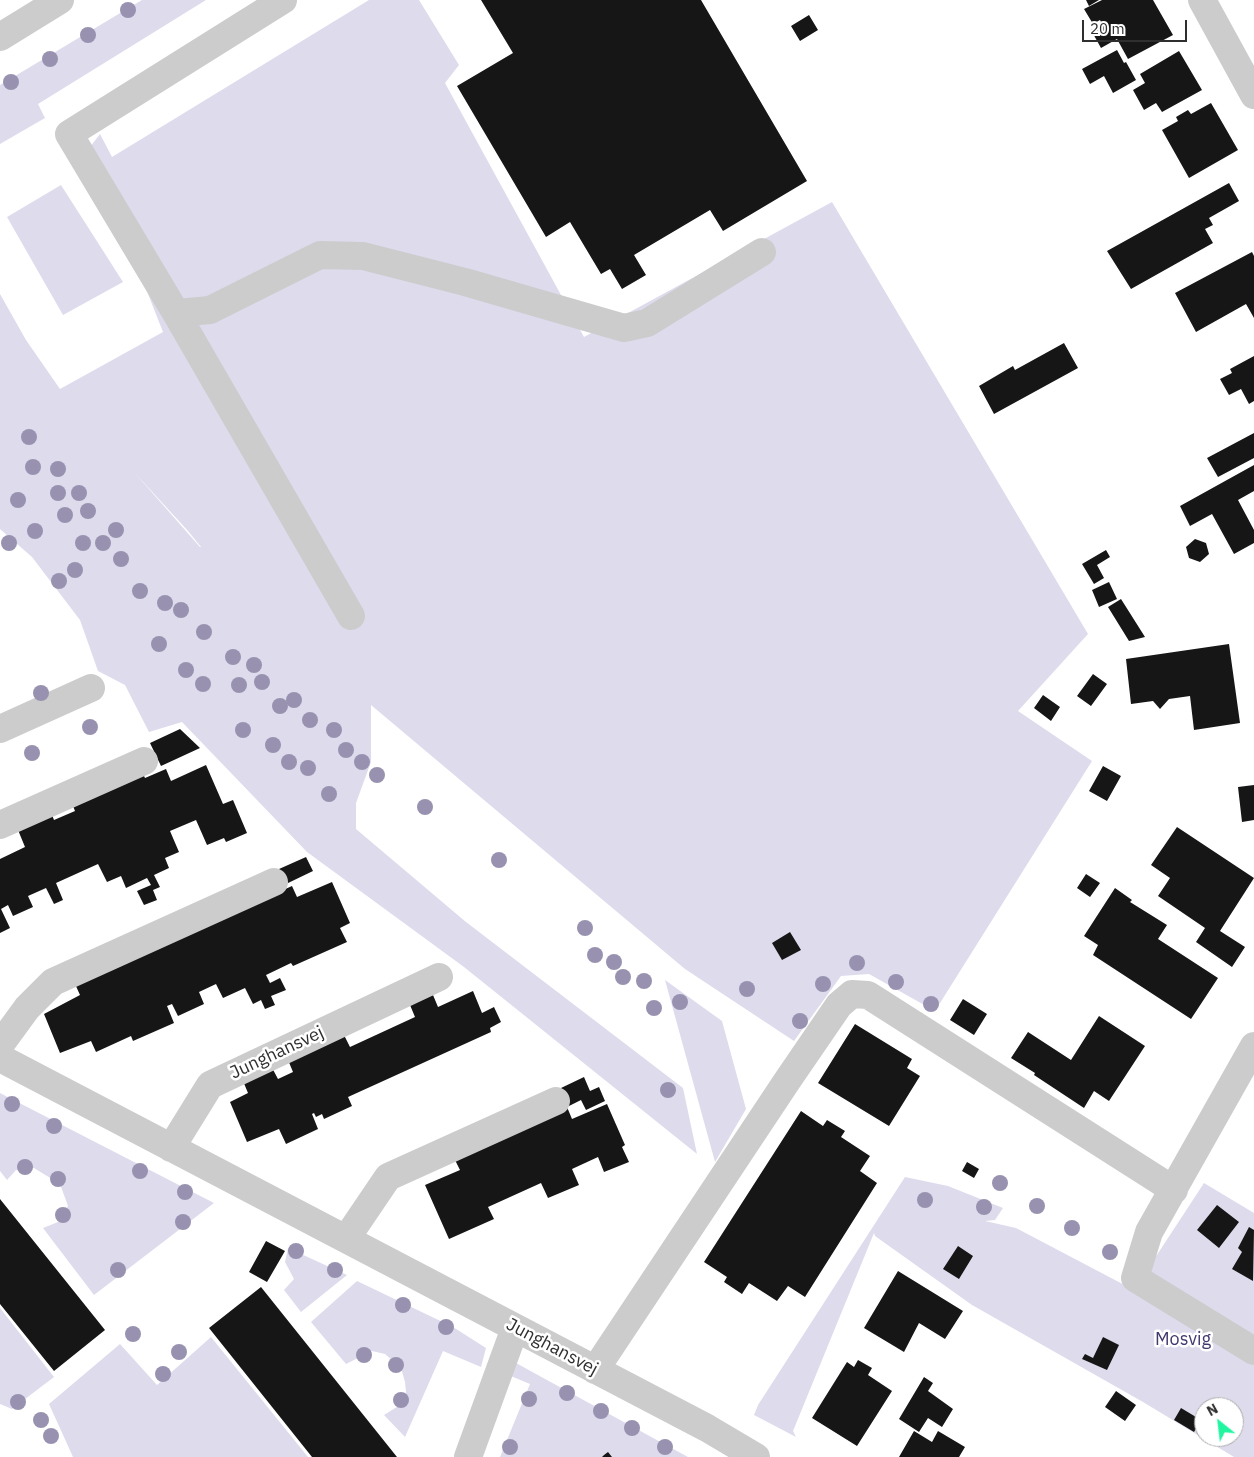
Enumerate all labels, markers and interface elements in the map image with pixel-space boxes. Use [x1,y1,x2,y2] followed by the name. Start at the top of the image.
[1084,10,1189,42] scale bar
[1090,19,1125,38] text: 20 m
[227,1022,327,1084] street label: Junghansvej
[502,1314,602,1380] street label: Junghansvej
[1155,1329,1211,1351] park label: Mosvig
[1194,1397,1244,1447] north arrow
[1203,1399,1221,1420] text: N

